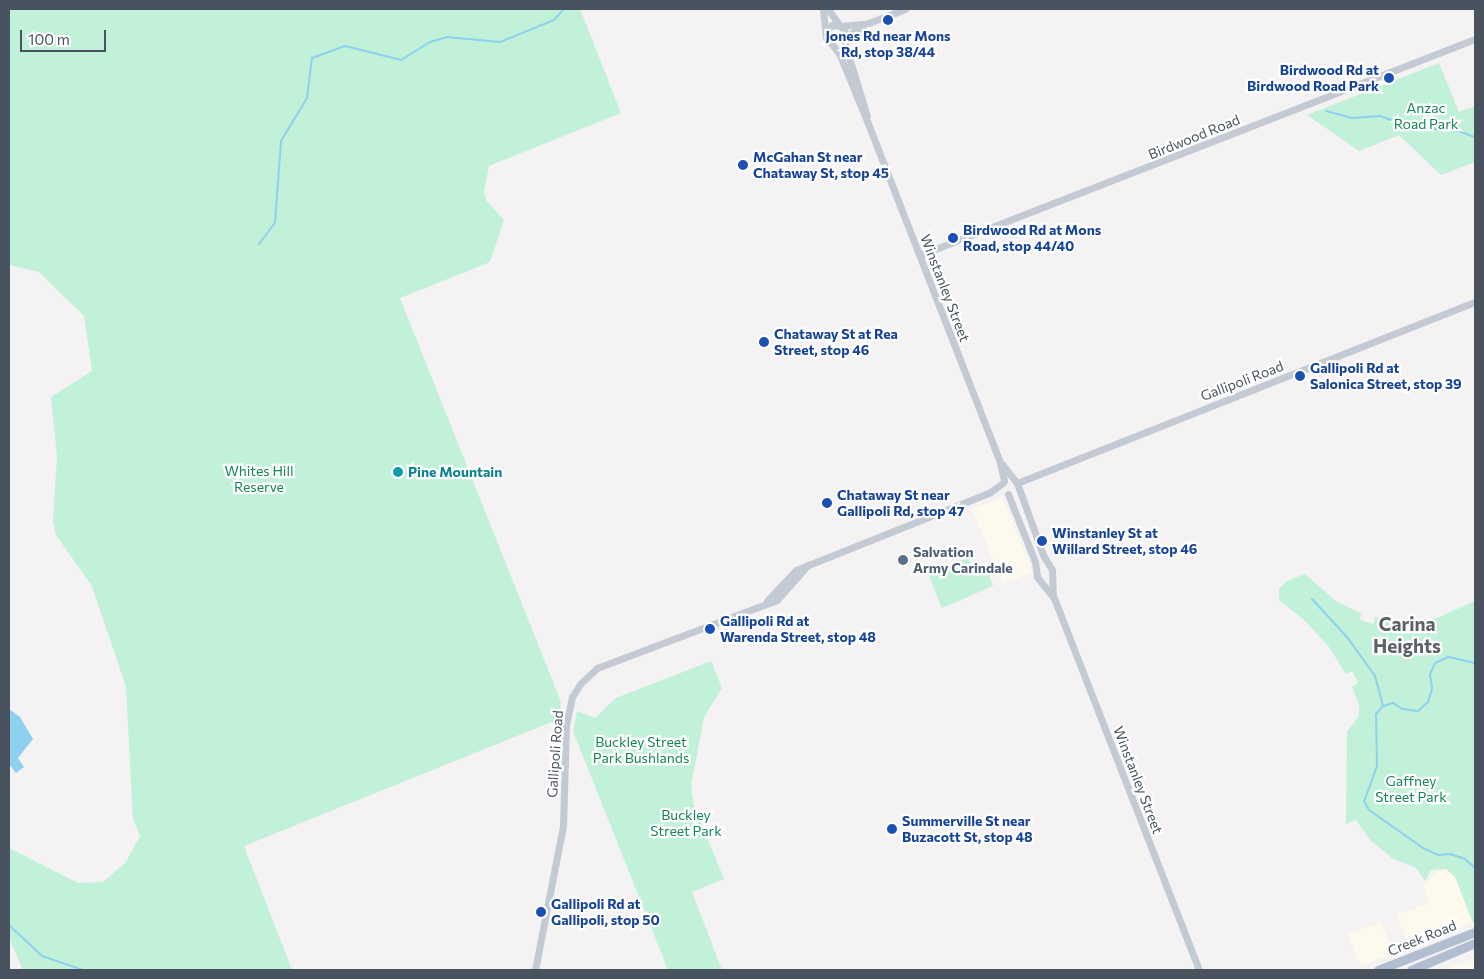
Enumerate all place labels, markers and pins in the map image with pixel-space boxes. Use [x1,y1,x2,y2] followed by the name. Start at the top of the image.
[882,14,894,26] marker: Jones Rd near Mons Rd, stop 38/44
[825,28,951,60] place label: Jones Rd near Mons Rd, stop 38/44
[1247,62,1379,94] place label: Birdwood Rd at Birdwood Road Park
[1383,72,1395,84] marker: Birdwood Rd at Birdwood Road Park
[753,149,889,182] place label: McGahan St near Chataway St, stop 45
[737,159,749,171] marker: McGahan St near Chataway St, stop 45
[963,222,1101,254] place label: Birdwood Rd at Mons Road, stop 44/40
[947,232,959,244] marker: Birdwood Rd at Mons Road, stop 44/40
[774,326,898,358] place label: Chataway St at Rea Street, stop 46
[758,336,770,348] marker: Chataway St at Rea Street, stop 46
[1310,360,1462,392] place label: Gallipoli Rd at Salonica Street, stop 39
[1294,370,1306,382] marker: Gallipoli Rd at Salonica Street, stop 39
[408,464,502,480] place label: Pine Mountain
[392,466,404,478] marker: Pine Mountain
[837,487,964,520] place label: Chataway St near Gallipoli Rd, stop 47
[821,497,833,509] marker: Chataway St near Gallipoli Rd, stop 47
[1052,525,1197,558] place label: Winstanley St at Willard Street, stop 46
[1036,535,1048,547] marker: Winstanley St at Willard Street, stop 46
[913,544,1013,576] place label: Salvation Army Carindale
[897,554,909,566] marker: Salvation Army Carindale
[720,613,876,646] place label: Gallipoli Rd at Warenda Street, stop 48
[704,623,716,635] marker: Gallipoli Rd at Warenda Street, stop 48
[902,813,1033,846] place label: Summerville St near Buzacott St, stop 48
[886,823,898,835] marker: Summerville St near Buzacott St, stop 48
[551,896,660,929] place label: Gallipoli Rd at Gallipoli, stop 50
[535,906,547,918] marker: Gallipoli Rd at Gallipoli, stop 50

